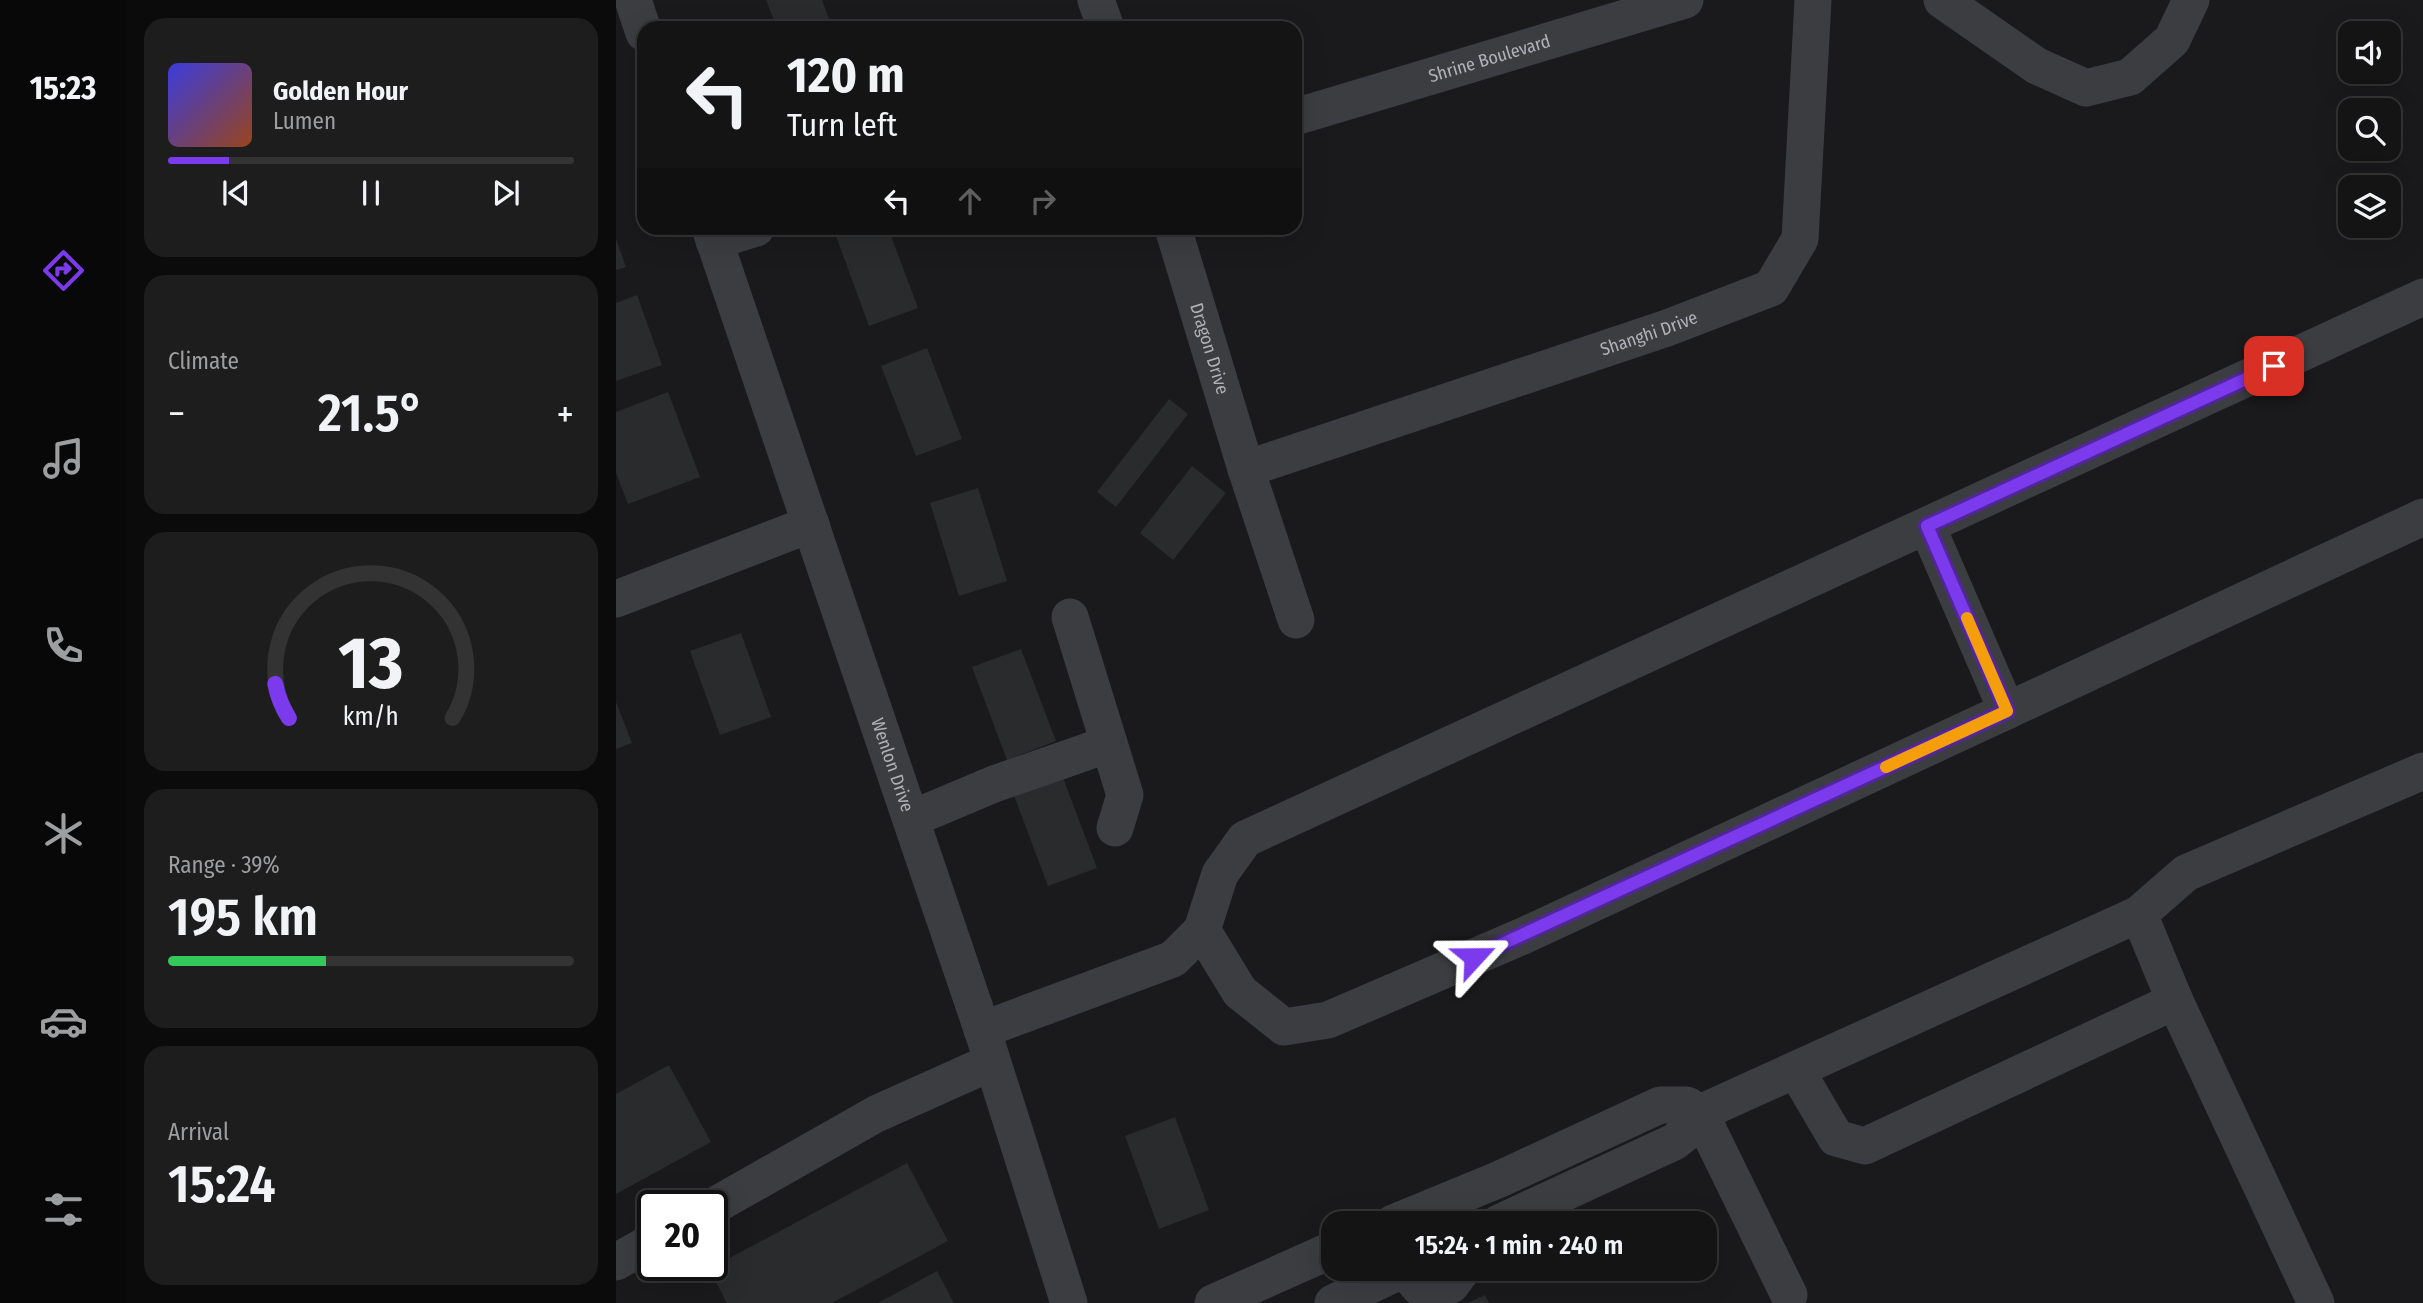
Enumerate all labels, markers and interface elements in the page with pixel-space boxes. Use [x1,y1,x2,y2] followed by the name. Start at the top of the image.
[2338,21,2401,238] map controls
[2338,21,2401,84] button: sound
[1426,30,1553,87] street label: Shrine Boulevard
[787,46,905,105] text: 120 m
[672,49,763,140] icon: left
[30,69,96,107] text: 15:23
[273,76,408,107] text: Golden Hour
[2338,98,2401,161] button: search
[787,106,897,144] text: Turn left
[273,107,336,135] text: Lumen
[217,174,255,212] icon: previous
[352,174,390,212] icon: pause
[487,174,525,212] icon: next
[2338,175,2401,238] button: layers
[878,182,916,220] icon: left
[951,182,989,220] icon: ahead
[1024,182,1062,220] icon: right
[39,246,88,295] icon: directions
[1185,300,1234,397] street label: Dragon Drive
[1597,306,1701,361] street label: Shanghi Drive
[2244,336,2304,396] pin
[168,347,239,375] text: Climate
[2255,347,2293,385] icon: arrive
[318,382,424,445] text: 21.5°
[168,391,185,437] text: −
[557,391,574,437] text: +
[39,434,88,483] icon: music
[338,620,404,707] text: 13
[39,621,88,670] icon: phone
[343,701,399,731] text: km/h
[866,715,918,815] street label: Wenlon Drive
[39,809,88,858] icon: climate
[168,851,280,879] text: Range · 39%
[168,886,318,949] text: 195 km
[1437,920,1511,994] position arrow
[39,997,88,1046] icon: car
[168,1118,229,1146] text: Arrival
[168,1153,276,1216] text: 15:24
[39,1185,88,1234] icon: filters
[637,1190,728,1281] speed limit sign: 20
[1415,1230,1623,1261] text: 15:24 · 1 min · 240 m

